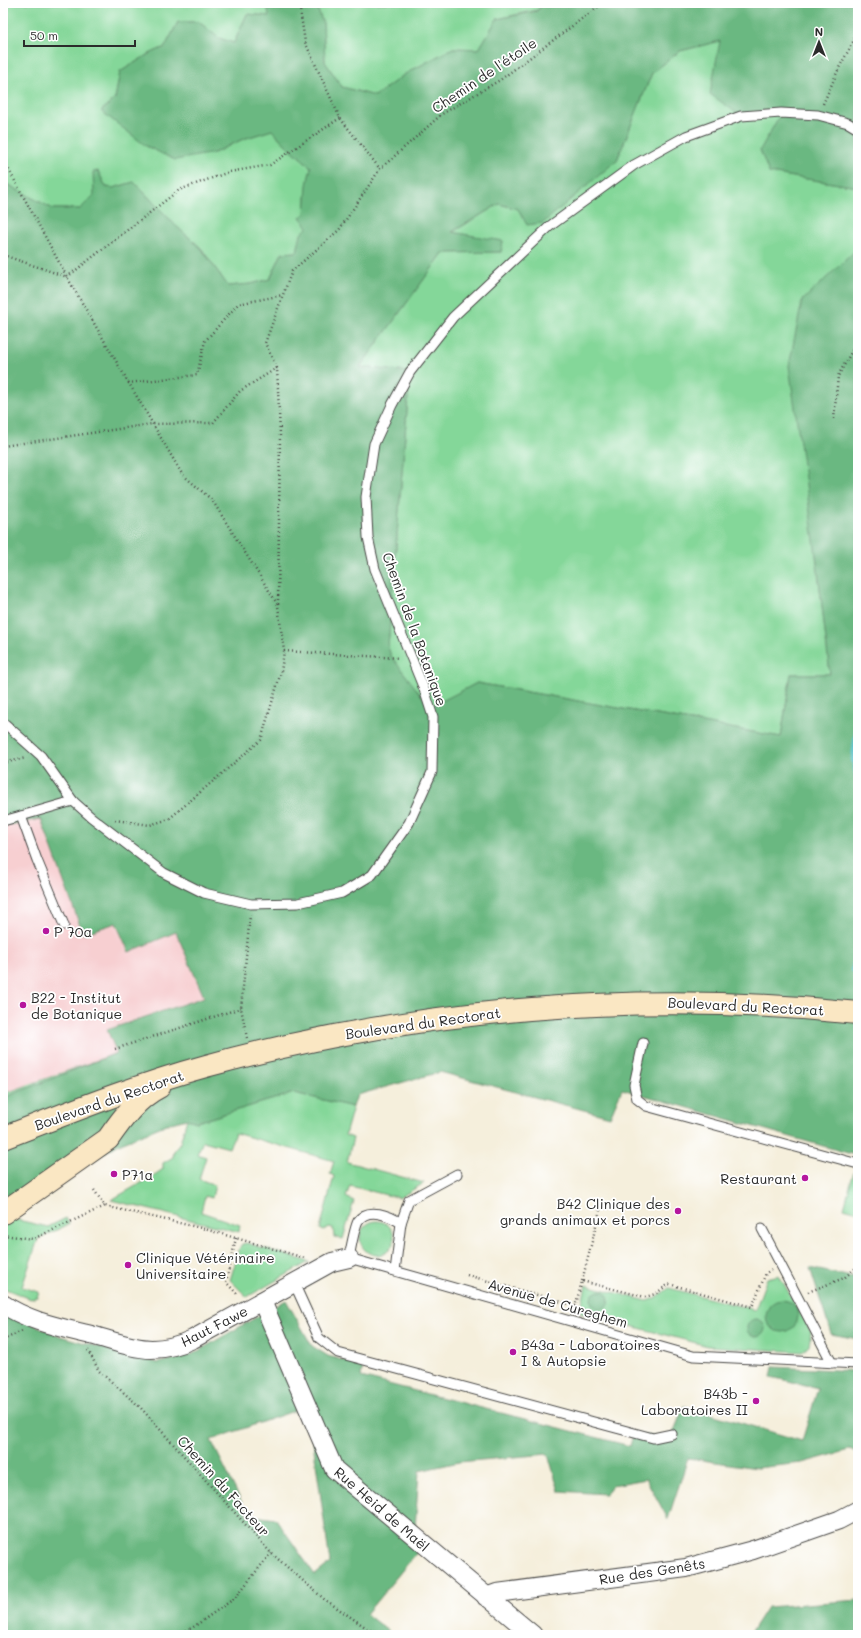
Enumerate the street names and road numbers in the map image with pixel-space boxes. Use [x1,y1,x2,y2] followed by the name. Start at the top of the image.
[428,33,540,117] street label: Chemin de l'étoile
[378,550,452,708] street label: Chemin de la Botanique
[667,992,825,1020] street label: Boulevard du Rectorat
[344,1003,502,1043] street label: Boulevard du Rectorat
[32,1066,186,1134] street label: Boulevard du Rectorat
[486,1274,630,1332] street label: Avenue de Cureghem
[177,1301,251,1351] street label: Haut Fawe
[174,1432,274,1540] street label: Chemin du Facteur
[330,1462,434,1556] street label: Rue Heid de Maël
[598,1553,706,1589] street label: Rue des Genêts

